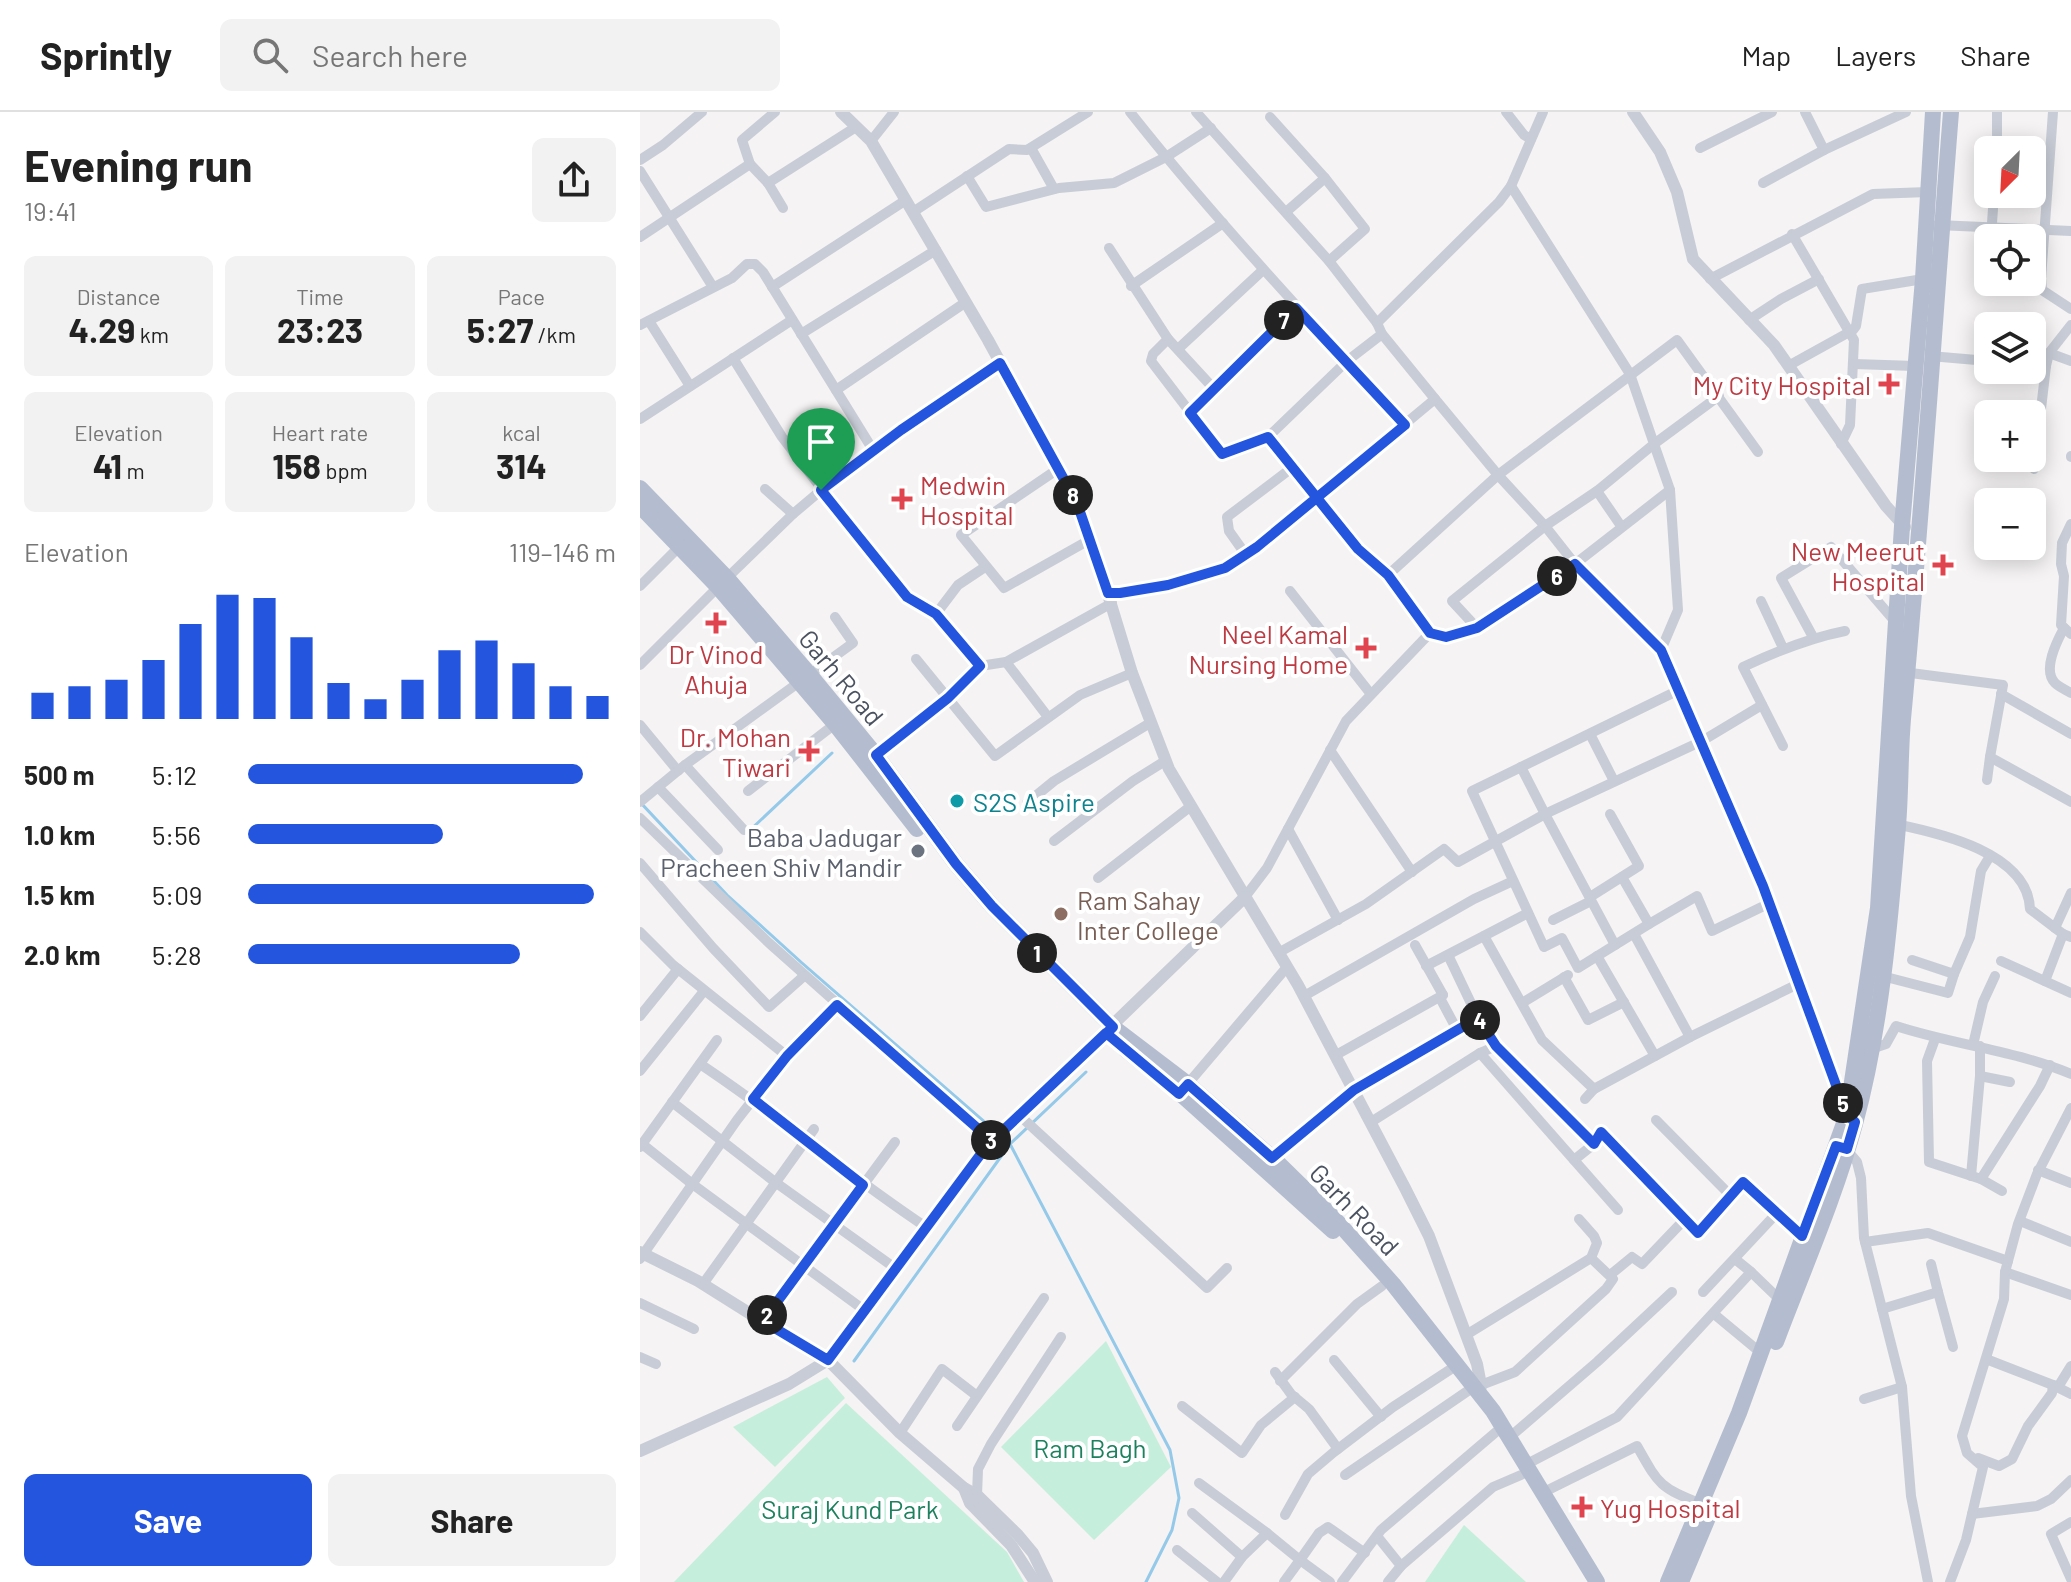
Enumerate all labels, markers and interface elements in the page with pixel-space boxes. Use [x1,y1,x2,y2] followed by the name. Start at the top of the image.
[220,19,780,91] search box
[40,32,172,78] text: Sprintly
[248,33,292,77] icon: search
[312,37,468,73] text: Search here
[1741,38,1791,72] text: Map
[1835,38,1916,72] text: Layers
[1960,38,2031,72] text: Share
[1974,136,2046,208] north arrow
[1974,136,2046,560] map controls
[24,138,253,191] text: Evening run
[532,138,616,222] button: share
[24,195,77,226] text: 19:41
[1974,224,2046,296] button: locate
[77,283,161,309] text: Distance
[296,283,344,309] text: Time
[498,283,545,309] text: Pace
[1264,300,1304,340] pin: 7
[1279,307,1289,333] text: 7
[68,309,135,350] text: 4.29
[277,309,363,350] text: 23:23
[467,309,533,350] text: 5:27
[1974,312,2046,384] button: layers
[135,321,169,347] text: km
[533,321,576,347] text: /km
[1693,369,1871,400] place label: My City Hospital
[1878,373,1900,395] marker: My City Hospital
[1974,400,2046,472] button: +
[787,408,855,490] pin
[74,419,163,445] text: Elevation
[272,419,368,445] text: Heart rate
[502,419,541,445] text: kcal
[799,420,843,464] icon: arrive
[93,445,122,486] text: 41
[272,445,321,486] text: 158
[496,445,547,486] text: 314
[122,457,145,483] text: m
[321,457,368,483] text: bpm
[920,469,1013,530] place label: Medwin Hospital
[1053,475,1093,515] pin: 8
[1067,482,1079,508] text: 8
[891,488,913,510] marker: Medwin Hospital
[1974,488,2046,560] button: −
[1791,535,1925,596] place label: New Meerut Hospital
[24,536,129,567] text: Elevation
[509,536,616,567] text: 119–146 m
[1932,554,1954,576] marker: New Meerut Hospital
[1537,556,1577,596] pin: 6
[1551,563,1563,589] text: 6
[705,612,727,634] marker: Dr Vinod Ahuja
[1188,618,1348,679] place label: Neel Kamal Nursing Home
[793,623,891,731] street label: Garh Road
[1355,637,1377,659] marker: Neel Kamal Nursing Home
[669,638,763,699] place label: Dr Vinod Ahuja
[680,721,791,782] place label: Dr. Mohan Tiwari
[798,740,820,762] marker: Dr. Mohan Tiwari
[24,759,95,790] text: 500 m
[152,759,197,790] text: 5:12
[973,786,1095,817] place label: S2S Aspire
[948,792,966,810] marker: S2S Aspire
[24,819,95,850] text: 1.0 km
[152,819,201,850] text: 5:56
[660,821,903,882] place label: Baba Jadugar Pracheen Shiv Mandir
[909,842,927,860] marker: Baba Jadugar Pracheen Shiv Mandir
[24,879,95,910] text: 1.5 km
[152,879,202,910] text: 5:09
[1077,884,1219,945] place label: Ram Sahay Inter College
[1052,905,1070,923] marker: Ram Sahay Inter College
[1017,933,1057,973] pin: 1
[24,939,101,970] text: 2.0 km
[152,939,202,970] text: 5:28
[1033,940,1041,966] text: 1
[1460,1000,1500,1040] pin: 4
[1473,1007,1487,1033] text: 4
[1823,1083,1863,1123] pin: 5
[1837,1090,1849,1116] text: 5
[971,1120,1011,1160] pin: 3
[985,1127,997,1153] text: 3
[1304,1157,1406,1261] street label: Garh Road
[747,1295,787,1335] pin: 2
[761,1302,773,1328] text: 2
[1033,1432,1147,1463] park label: Ram Bagh
[24,1474,312,1566] button: Save
[328,1474,616,1566] button: Share
[1600,1492,1740,1523] place label: Yug Hospital
[761,1493,939,1524] park label: Suraj Kund Park
[1571,1496,1593,1518] marker: Yug Hospital

